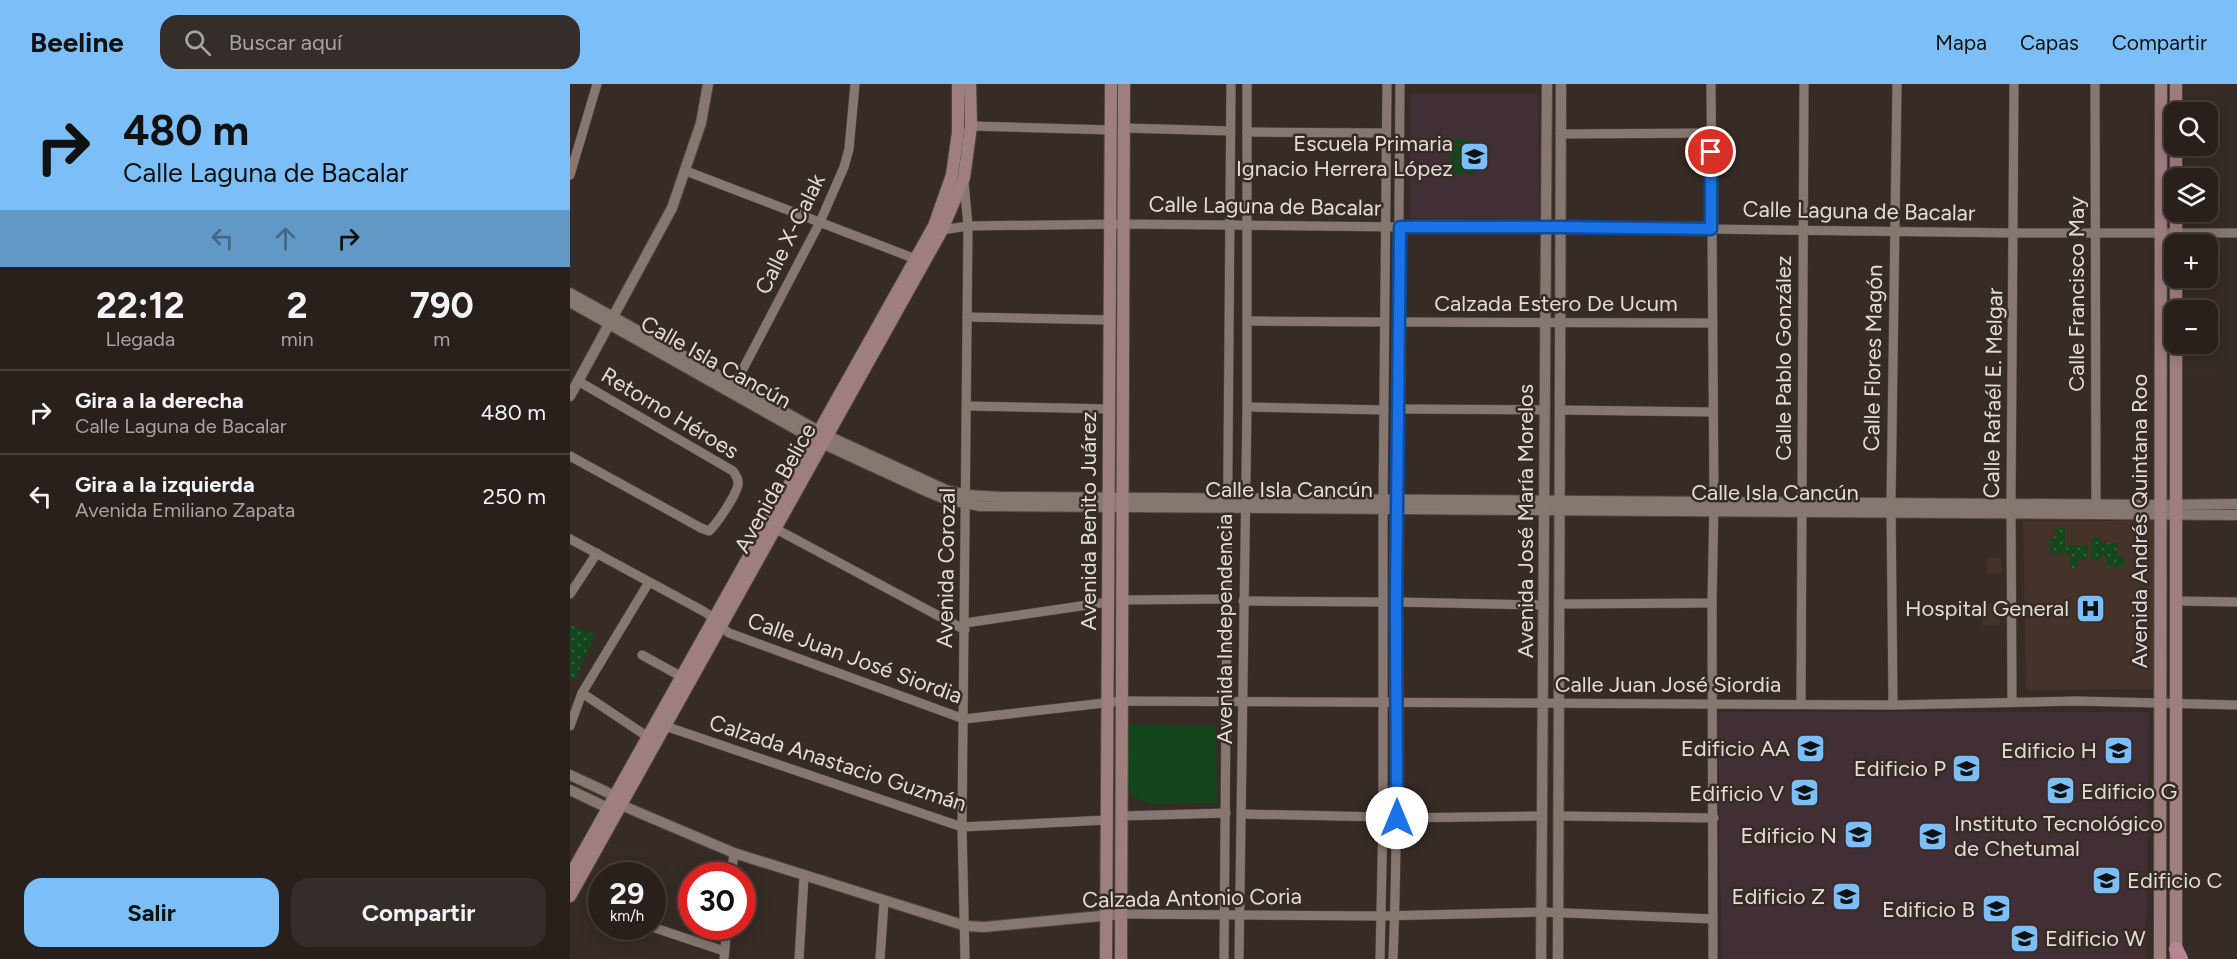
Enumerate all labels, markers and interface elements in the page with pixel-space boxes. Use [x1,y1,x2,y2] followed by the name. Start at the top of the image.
[160,15,580,69] search box
[30,25,124,59] text: Beeline
[181,26,214,59] icon: search
[229,29,342,56] text: Buscar aquí
[1935,30,1987,55] text: Mapa
[2020,30,2079,55] text: Capas
[2112,30,2207,55] text: Compartir
[2164,102,2218,354] map controls
[2164,102,2218,156] button: search
[123,105,249,156] text: 480 m
[24,108,102,186] icon: right
[1685,126,1736,177] pin
[1236,130,1453,182] place label: Escuela Primaria Ignacio Herrera López
[1694,135,1727,168] icon: arrive
[1458,140,1490,172] school or university icon: Escuela Primaria Ignacio Herrera López
[123,156,408,189] text: Calle Laguna de Bacalar
[2164,168,2218,222] button: layers
[749,169,831,299] street label: Calle X-Calak
[1148,190,1382,222] street label: Calle Laguna de Bacalar
[1742,195,1976,227] street label: Calle Laguna de Bacalar
[2063,196,2090,392] street label: Calle Francisco May
[206,222,239,255] icon: left
[269,222,302,255] icon: ahead
[332,222,365,255] icon: right
[2164,234,2218,288] button: +
[1770,255,1797,461] street label: Calle Pablo González
[1858,264,1888,452] street label: Calle Flores Magón
[96,284,185,327] text: 22:12
[287,284,308,327] text: 2
[410,284,474,327] text: 790
[1978,287,2008,499] street label: Calle Rafaél E. Melgar
[1434,290,1678,317] street label: Calzada Estero De Ucum
[2164,300,2218,354] button: −
[636,310,796,414] street label: Calle Isla Cancún
[106,327,175,351] text: Llegada
[281,327,314,351] text: min
[433,327,450,351] text: m
[596,361,744,465] street label: Retorno Héroes
[2126,374,2153,668] street label: Avenida Andrés Quintana Roo
[1512,384,1539,658] street label: Avenida José María Morelos
[75,387,244,414] text: Gira a la derecha
[24,396,57,429] icon: right
[481,399,546,426] text: 480 m
[1075,411,1102,631] street label: Avenida Benito Juárez
[75,414,286,438] text: Calle Laguna de Bacalar
[728,418,822,558] street label: Avenida Belice
[75,471,255,498] text: Gira a la izquierda
[1205,476,1373,503] street label: Calle Isla Cancún
[1691,479,1859,506] street label: Calle Isla Cancún
[24,480,57,513] icon: left
[483,483,546,510] text: 250 m
[931,488,961,648] street label: Avenida Corozal
[75,498,295,522] text: Avenida Emiliano Zapata
[1211,514,1238,744] street label: Avenida Independencia
[2074,592,2106,624] hospital icon: Hospital General
[1905,595,2069,622] place label: Hospital General
[744,607,966,709] street label: Calle Juan José Siordia
[1555,671,1781,698] street label: Calle Juan José Siordia
[706,709,970,817] street label: Calzada Anastacio Guzmán
[1795,732,1827,764] school or university icon: Edificio AA
[2102,734,2134,766] school or university icon: Edificio H
[1681,735,1790,762] place label: Edificio AA
[2001,737,2097,764] place label: Edificio H
[1951,752,1983,784] school or university icon: Edificio P
[1854,755,1946,782] place label: Edificio P
[2044,775,2076,807] school or university icon: Edificio G
[1789,777,1821,809] school or university icon: Edificio V
[2081,778,2177,805] place label: Edificio G
[1689,780,1785,807] place label: Edificio V
[1365,786,1429,850] position arrow
[1954,810,2163,862] place label: Instituto Tecnológico de Chetumal
[1842,819,1874,851] school or university icon: Edificio N
[1917,820,1949,852] school or university icon: Instituto Tecnológico de Chetumal
[1741,822,1837,849] place label: Edificio N
[678,862,756,940] speed limit sign: 30
[2090,864,2122,896] school or university icon: Edificio C
[2127,867,2222,894] place label: Edificio C
[610,875,644,912] text: 29
[24,878,279,947] button: Salir
[291,878,546,947] button: Compartir
[1830,880,1862,912] school or university icon: Edificio Z
[1082,883,1302,913] street label: Calzada Antonio Coria
[1731,883,1825,910] place label: Edificio Z
[1980,893,2012,925] school or university icon: Edificio B
[1882,896,1975,923] place label: Edificio B
[610,907,644,925] text: km/h
[2008,922,2040,954] school or university icon: Edificio W
[2045,925,2146,952] place label: Edificio W

